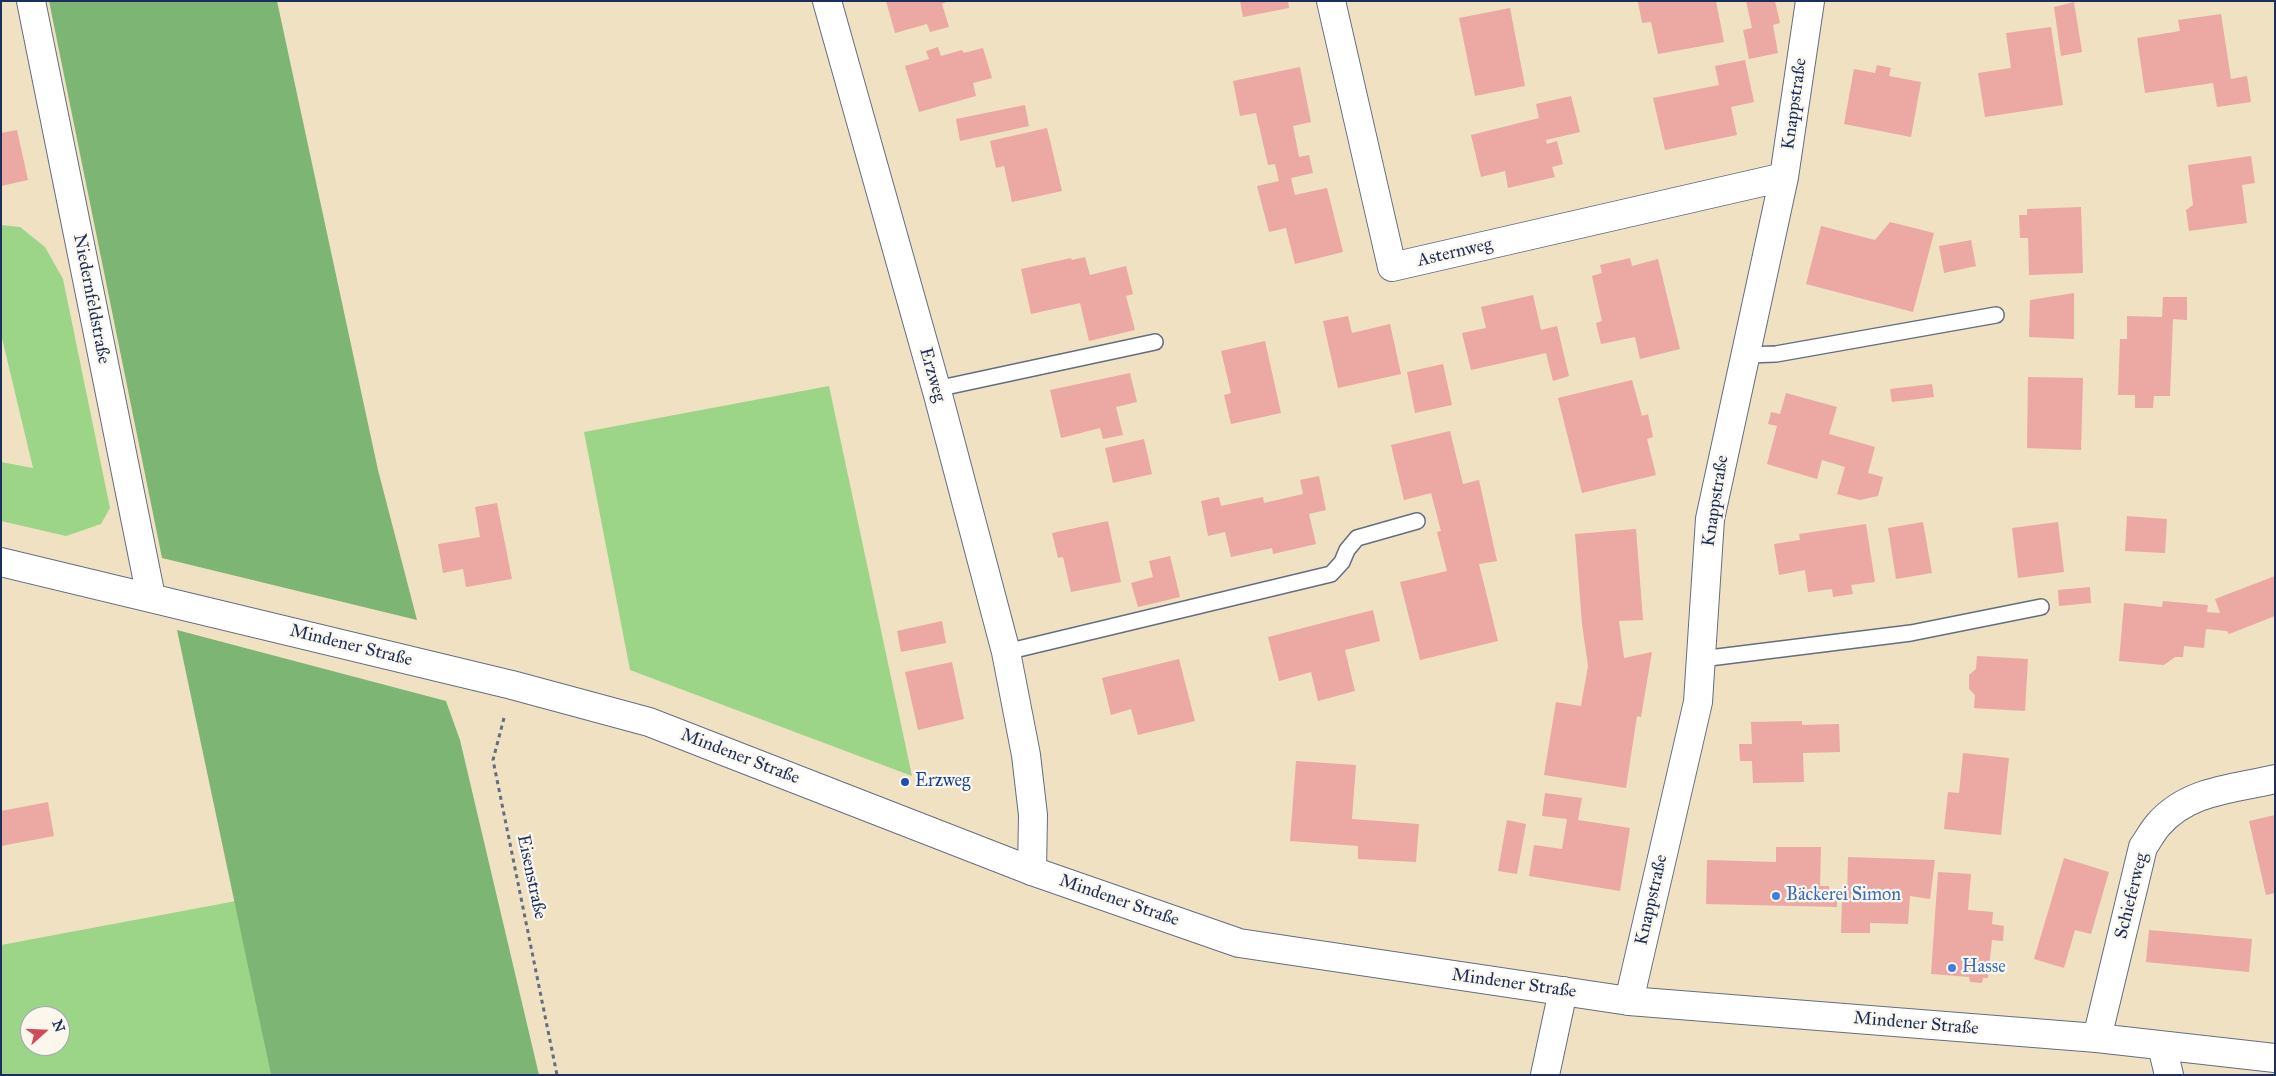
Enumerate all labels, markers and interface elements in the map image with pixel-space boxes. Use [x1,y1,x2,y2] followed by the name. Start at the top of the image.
[1778,57,1812,151] street label: Knappstraße
[68,232,114,366] street label: Niedernfeldstraße
[1415,234,1495,272] street label: Asternweg
[914,345,950,405] street label: Erzweg
[1698,454,1734,548] street label: Knappstraße
[287,620,415,672] street label: Mindener Straße
[678,724,802,790] street label: Mindener Straße
[915,771,970,793] place label: Erzweg
[899,776,911,788] marker: Erzweg
[512,833,550,921] street label: Eisenstraße
[2111,851,2153,941] street label: Schieferweg
[1631,853,1673,947] street label: Knappstraße
[1056,870,1182,932] street label: Mindener Straße
[1786,885,1901,907] place label: Bäckerei Simon
[1770,890,1782,902] marker: Bäckerei Simon
[1962,957,2006,979] place label: Hasse
[1946,962,1958,974] marker: Hasse
[1450,965,1578,1003] street label: Mindener Straße
[20,1006,70,1056] north arrow
[1853,1008,1979,1040] street label: Mindener Straße
[49,1018,69,1035] text: N

